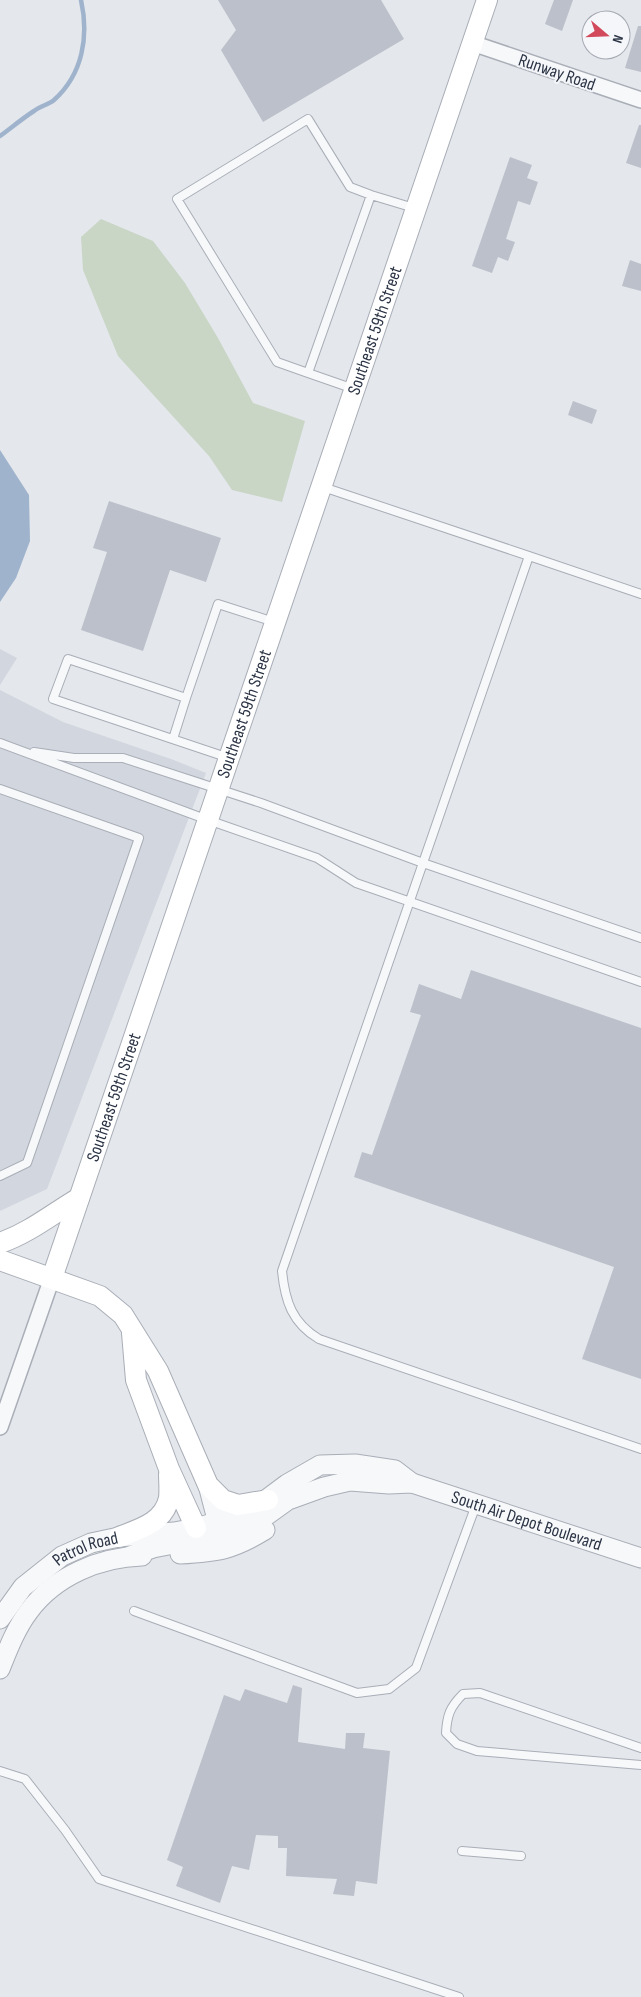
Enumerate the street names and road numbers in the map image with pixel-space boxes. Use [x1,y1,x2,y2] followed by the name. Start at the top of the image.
[516,50,598,95] street label: Runway Road
[343,263,407,398] street label: Southeast 59th Street
[213,646,276,781] street label: Southeast 59th Street
[82,1030,146,1164] street label: Southeast 59th Street
[449,1487,604,1555] street label: South Air Depot Boulevard
[48,1528,120,1570] street label: Patrol Road

